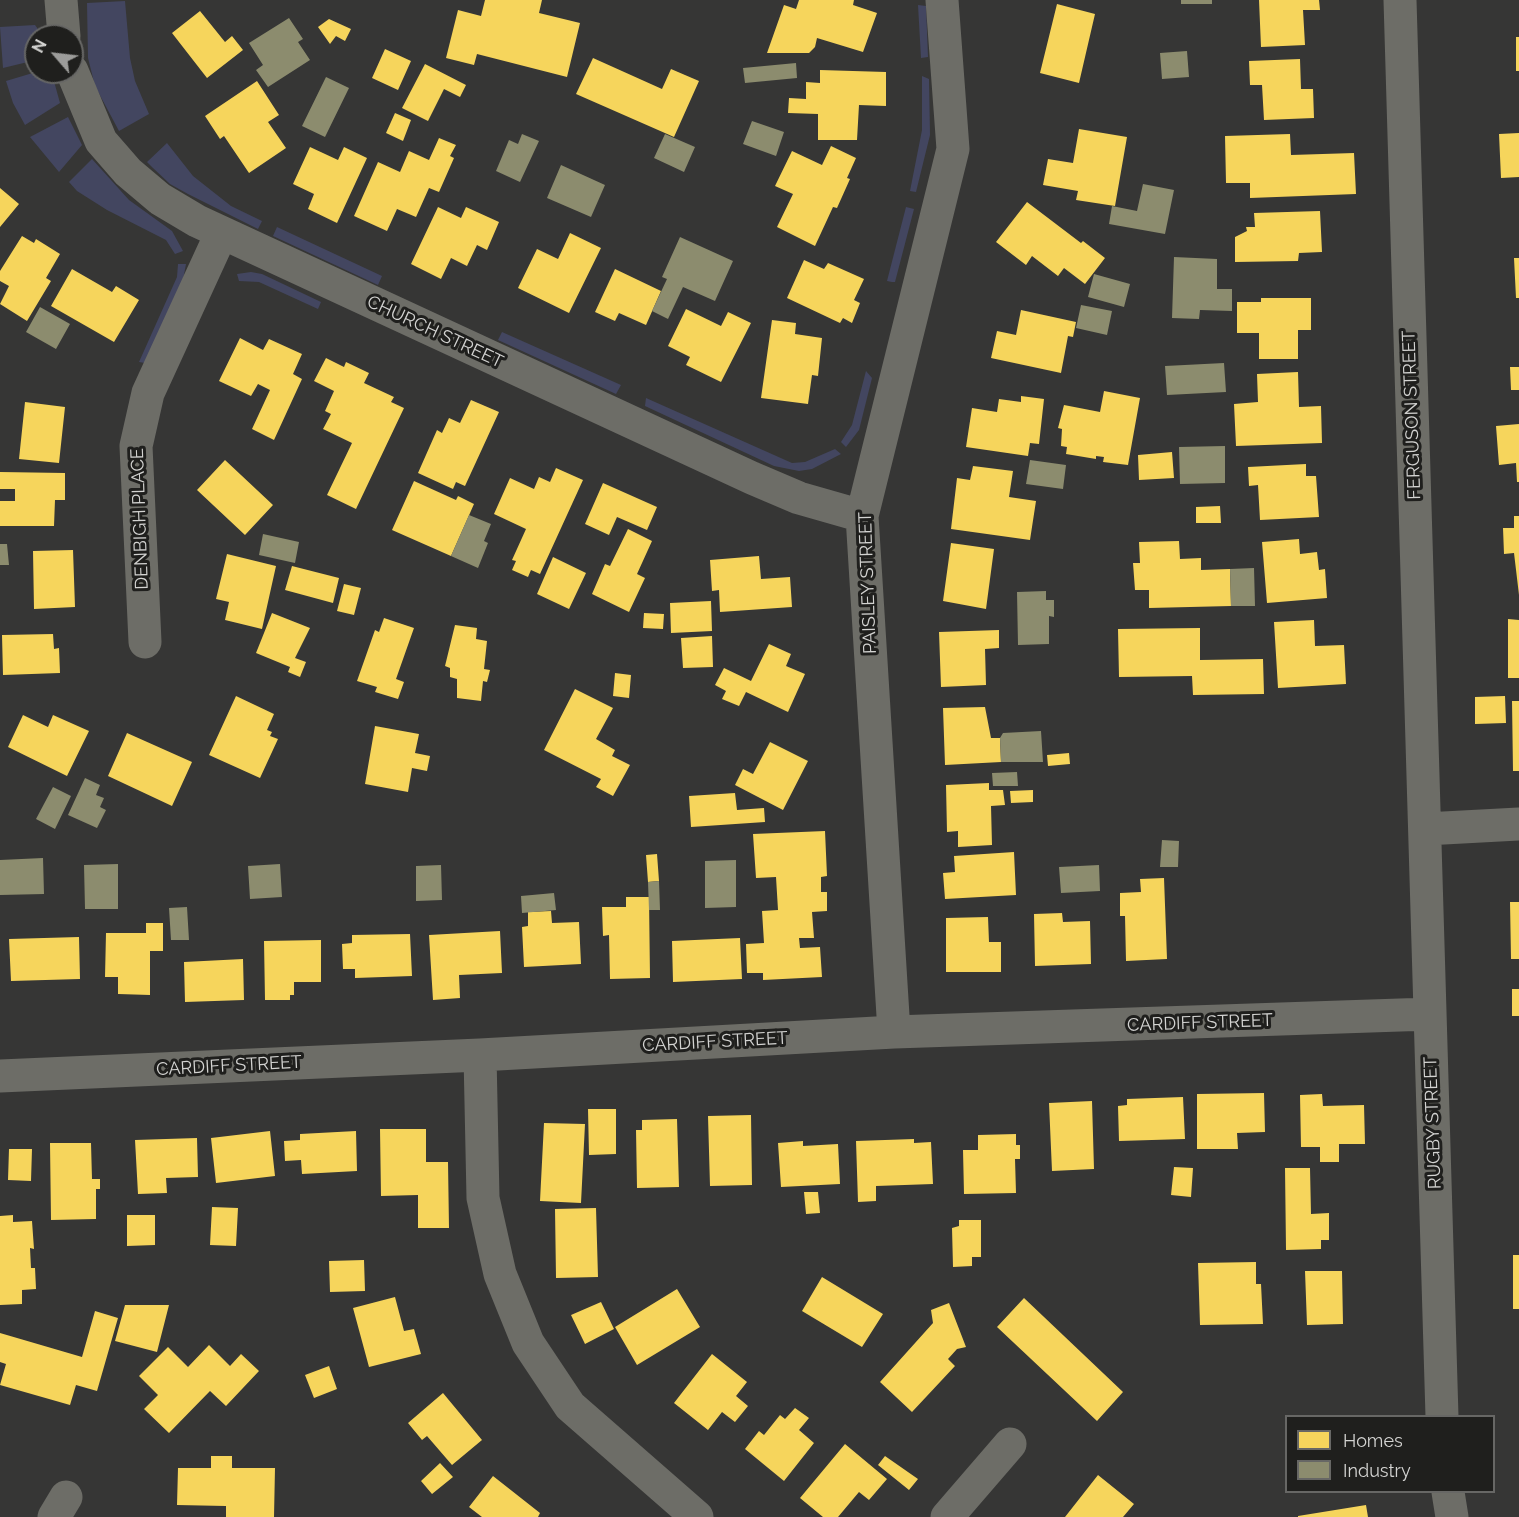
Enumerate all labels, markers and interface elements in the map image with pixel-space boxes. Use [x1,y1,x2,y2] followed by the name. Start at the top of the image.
[24,24,84,84] north arrow
[28,36,51,56] text: N
[363,291,507,373] street label: CHURCH STREET
[1398,330,1426,500] street label: FERGUSON STREET
[127,448,153,590] street label: DENBIGH PLACE
[855,512,881,654] street label: PAISLEY STREET
[1127,1010,1273,1036] street label: CARDIFF STREET
[642,1027,788,1057] street label: CARDIFF STREET
[156,1051,302,1081] street label: CARDIFF STREET
[1420,1056,1446,1190] street label: RUGBY STREET
[1285,1415,1495,1493] legend
[1343,1430,1403,1451] text: Homes
[1343,1460,1411,1481] text: Industry

